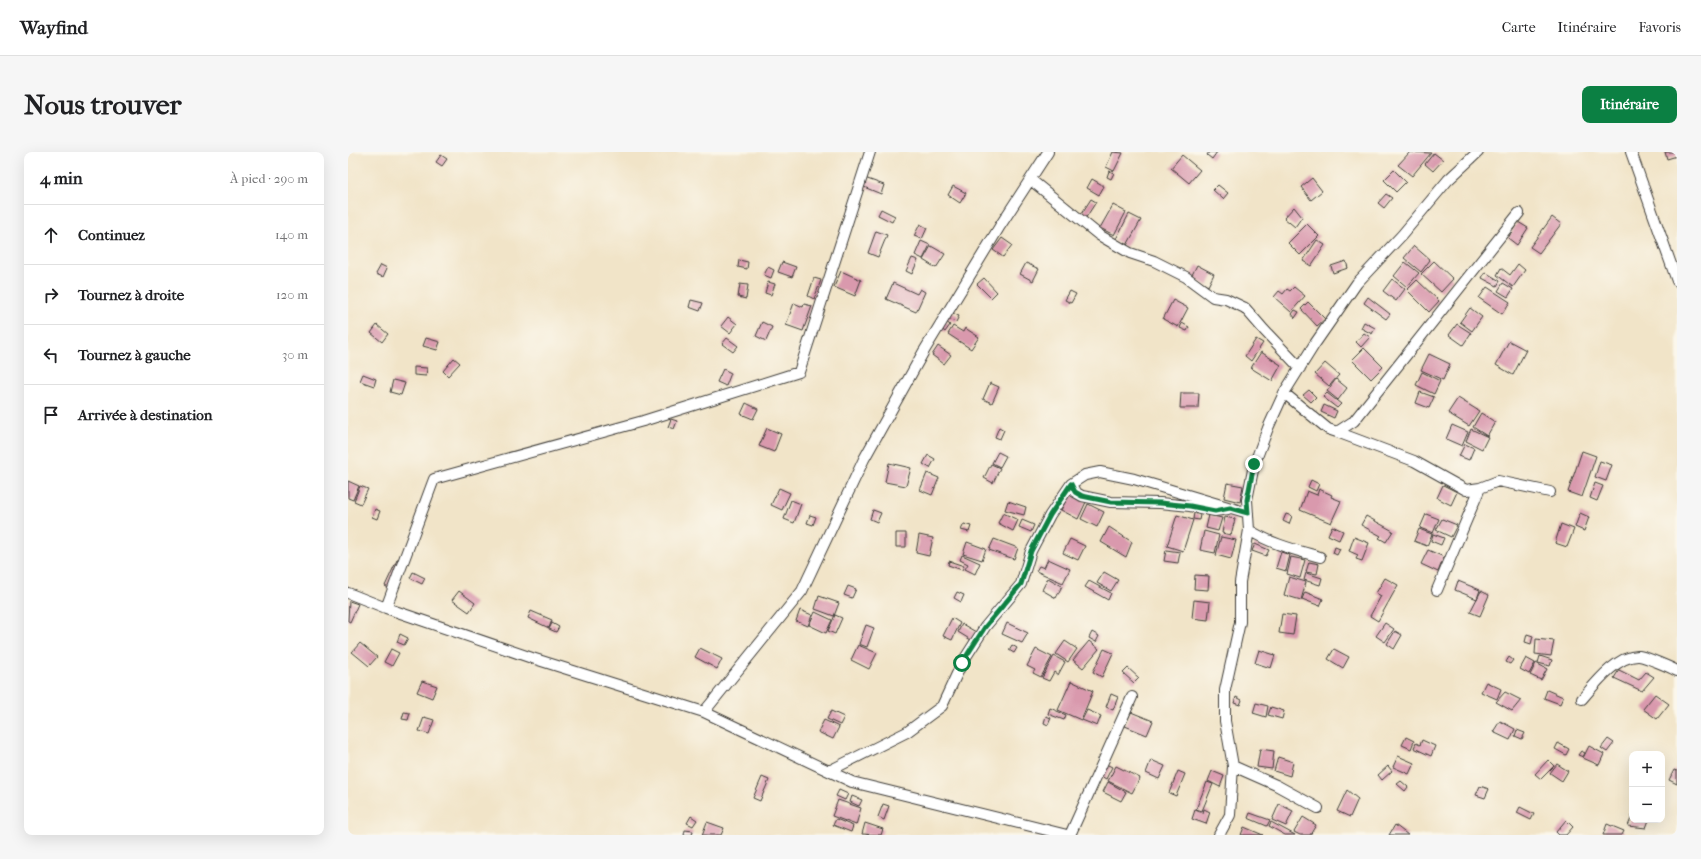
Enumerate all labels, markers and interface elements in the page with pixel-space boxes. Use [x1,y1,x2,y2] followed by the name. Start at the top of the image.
[20,17,88,39] text: Wayfind
[1502,19,1536,36] text: Carte
[1558,19,1616,36] text: Itinéraire
[1638,19,1681,36] text: Favoris
[1582,86,1677,123] button: Itinéraire
[24,88,181,121] text: Nous trouver
[40,168,83,188] text: 4 min
[230,171,308,186] text: À pied · 290 m
[40,224,62,246] icon: ahead
[78,226,145,244] text: Continuez
[275,227,308,242] text: 140 m
[40,284,62,306] icon: right
[78,286,184,304] text: Tournez à droite
[276,287,308,302] text: 120 m
[40,344,62,366] icon: left
[78,346,191,364] text: Tournez à gauche
[282,347,308,362] text: 30 m
[40,404,62,426] icon: arrive
[78,406,213,424] text: Arrivée à destination
[1245,455,1263,473] route end
[953,654,971,672] route start
[1629,751,1665,823] map controls
[1629,751,1665,787] button: +
[1629,787,1665,823] button: −

